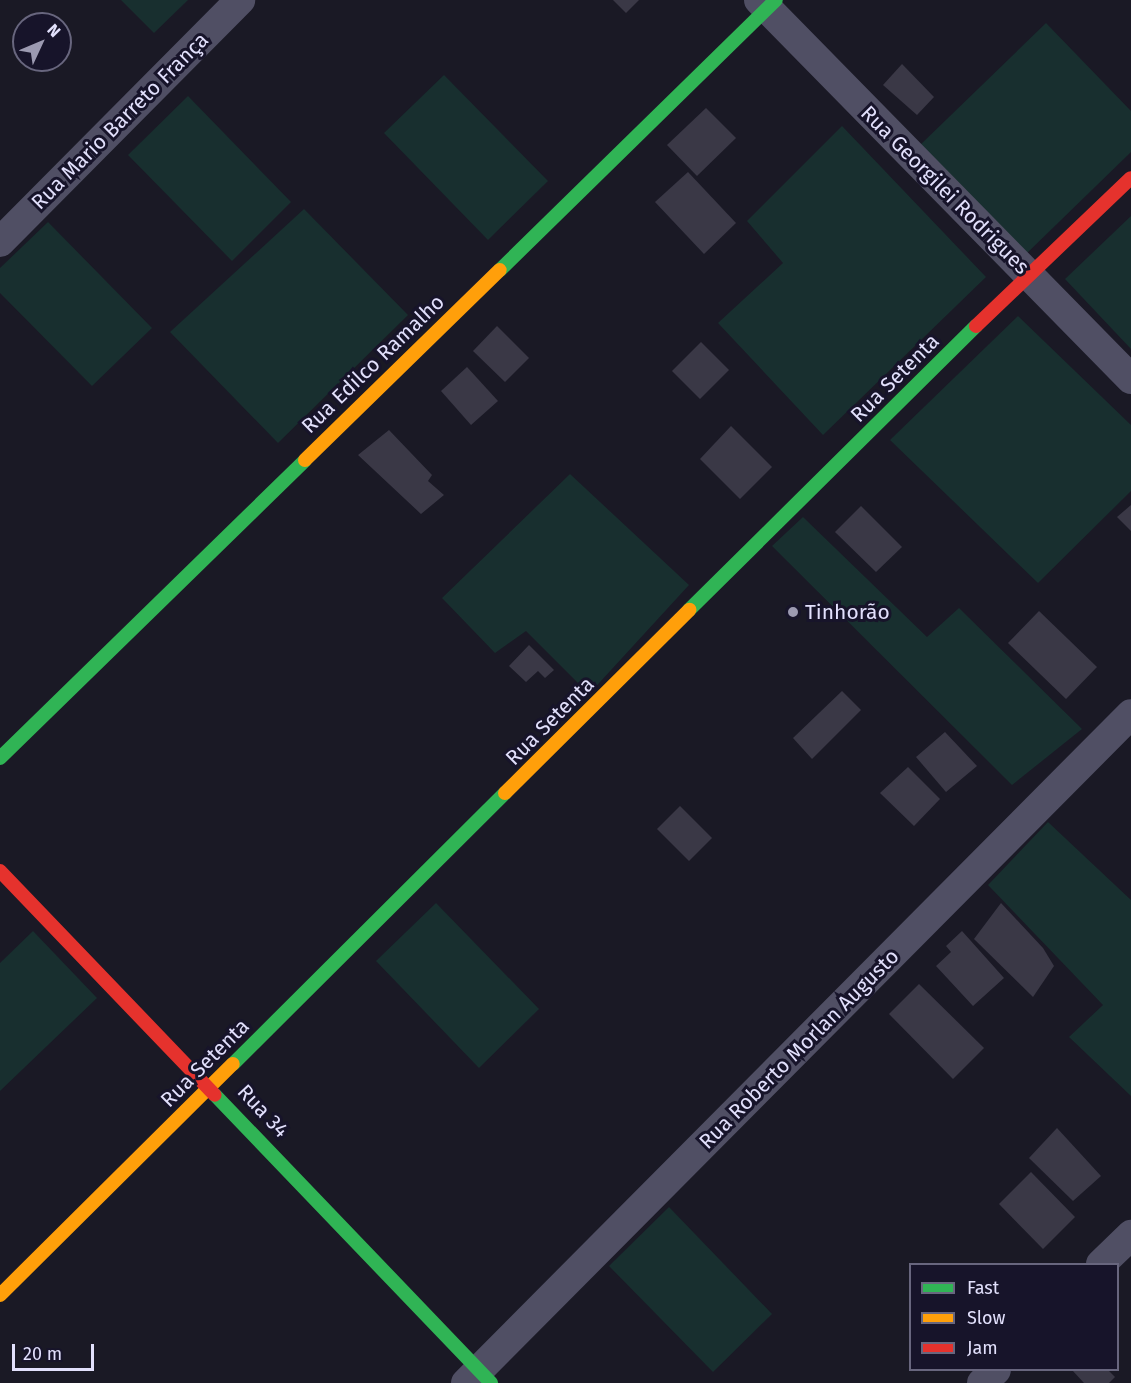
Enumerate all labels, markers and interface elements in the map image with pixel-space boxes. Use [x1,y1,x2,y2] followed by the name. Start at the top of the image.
[12,12,72,72] north arrow
[43,20,64,41] text: N
[26,27,214,215] street label: Rua Mario Barreto França
[856,101,1034,279] street label: Rua Georgilei Rodrigues
[296,289,450,439] street label: Rua Edilco Ramalho
[846,329,944,427] street label: Rua Setenta
[805,599,890,625] place label: Tinhorão
[786,605,800,619] marker: Tinhorão
[501,672,599,770] street label: Rua Setenta
[694,944,904,1154] street label: Rua Roberto Morlan Augusto
[156,1014,254,1112] street label: Rua Setenta
[232,1079,294,1143] street label: Rua 34
[909,1263,1119,1371] legend
[967,1277,999,1299] text: Fast
[967,1307,1005,1329] text: Slow
[15,1332,98,1370] scale bar
[967,1337,998,1359] text: Jam
[23,1343,62,1365] text: 20 m

